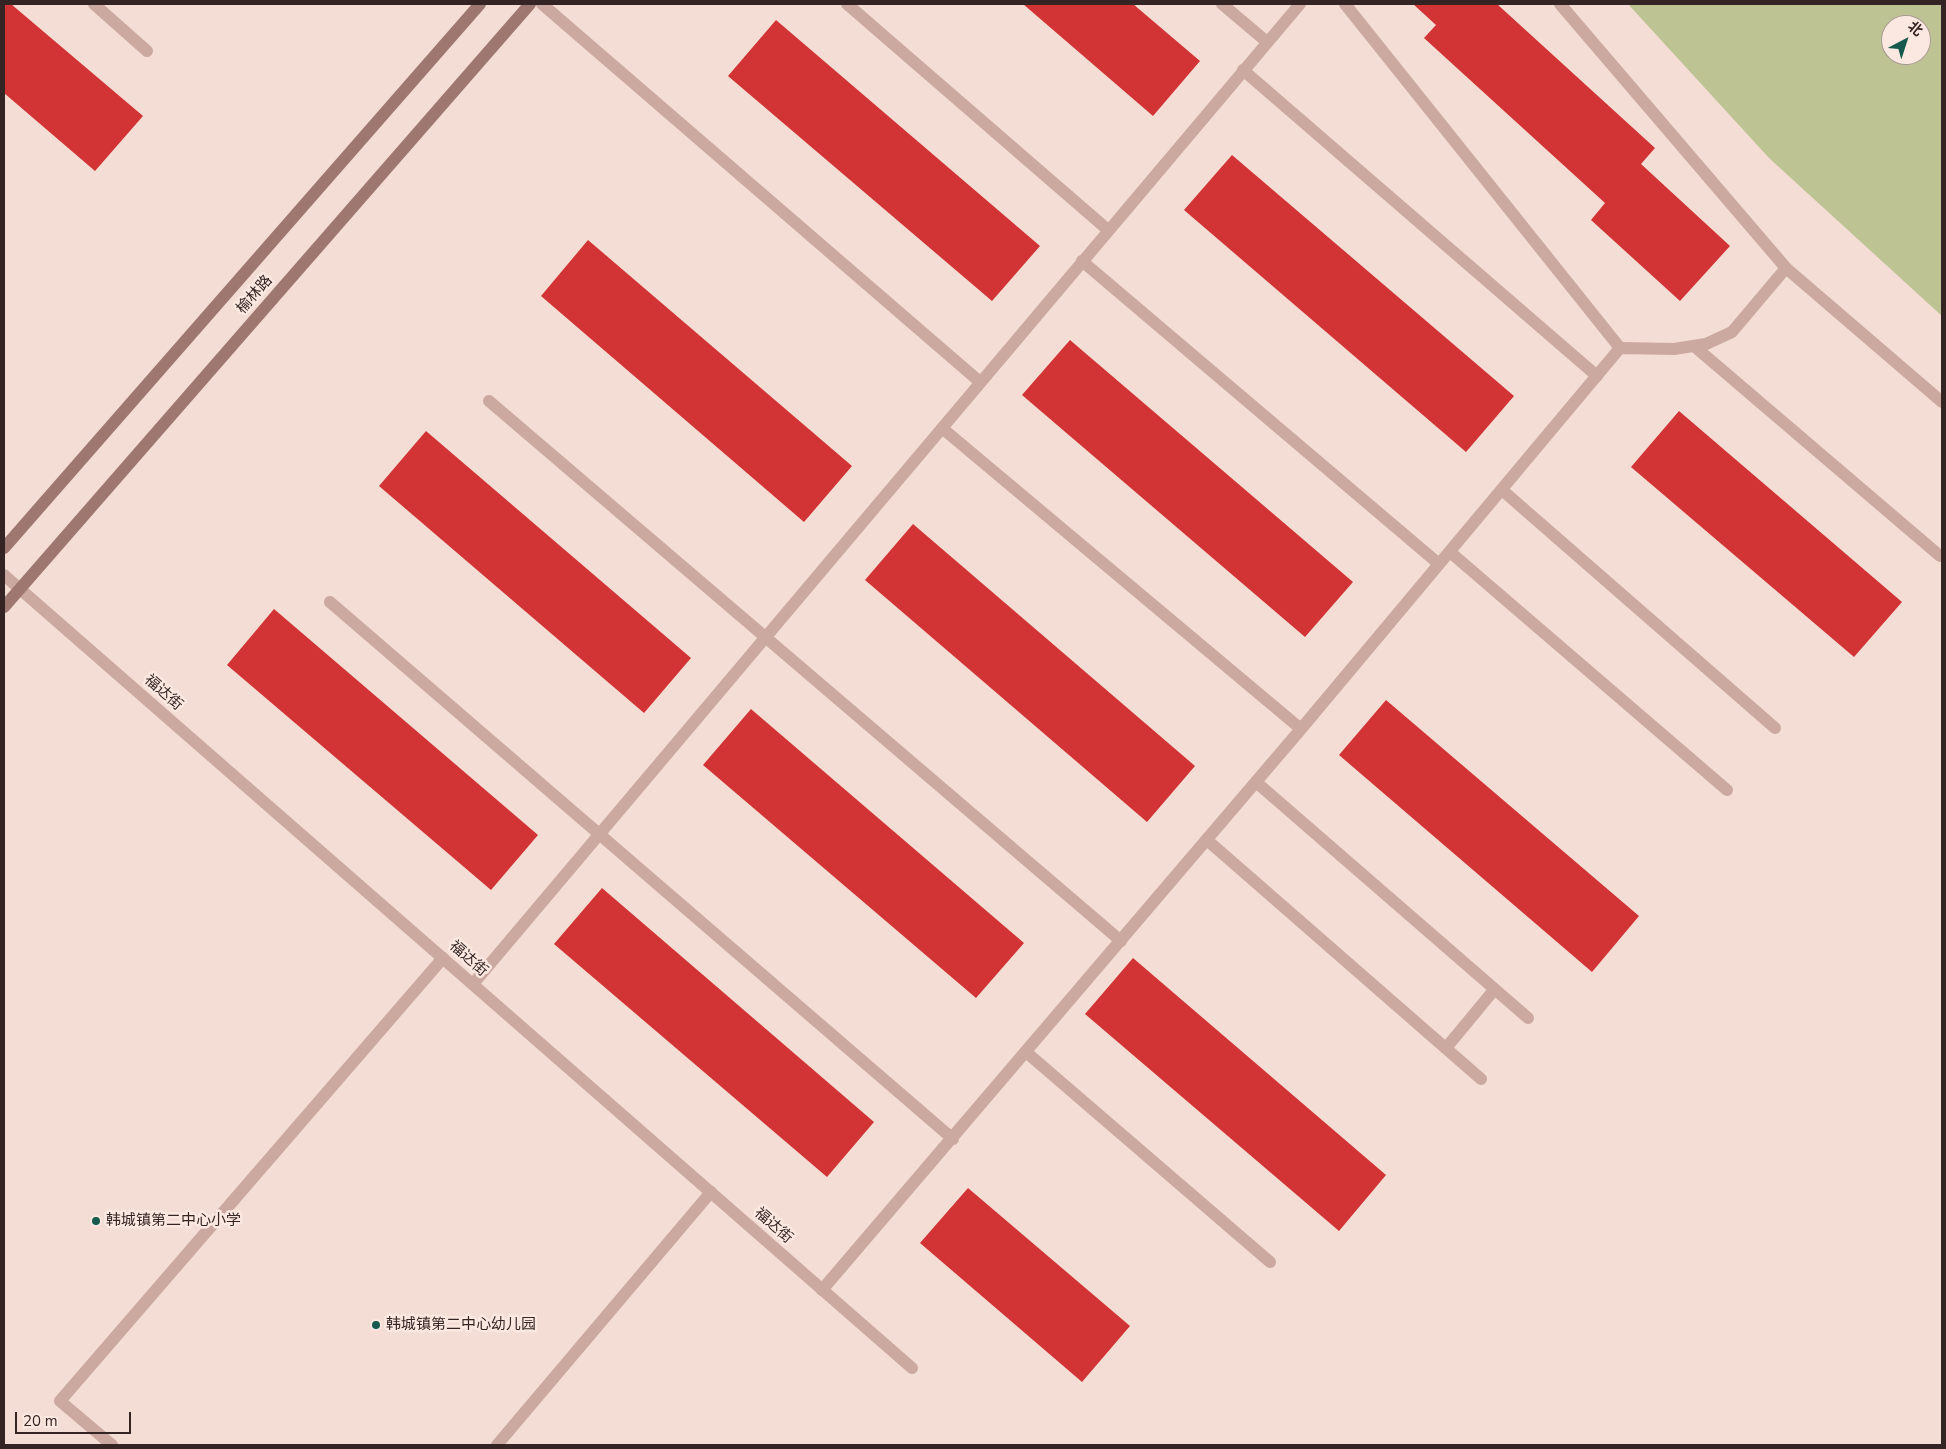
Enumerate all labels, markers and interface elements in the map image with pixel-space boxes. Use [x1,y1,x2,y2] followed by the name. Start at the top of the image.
[1881,15,1931,65] north arrow
[1904,17,1927,41] text: 北
[233,272,277,318] street label: 榆林路
[140,671,186,715] street label: 福达街
[445,937,491,981] street label: 福达街
[750,1204,796,1248] street label: 福达街
[106,1212,241,1230] place label: 韩城镇第二中心小学
[90,1215,102,1227] marker: 韩城镇第二中心小学
[386,1316,536,1334] place label: 韩城镇第二中心幼儿园
[370,1319,382,1331] marker: 韩城镇第二中心幼儿园
[18,1402,134,1434] scale bar
[23,1411,58,1431] text: 20 m

